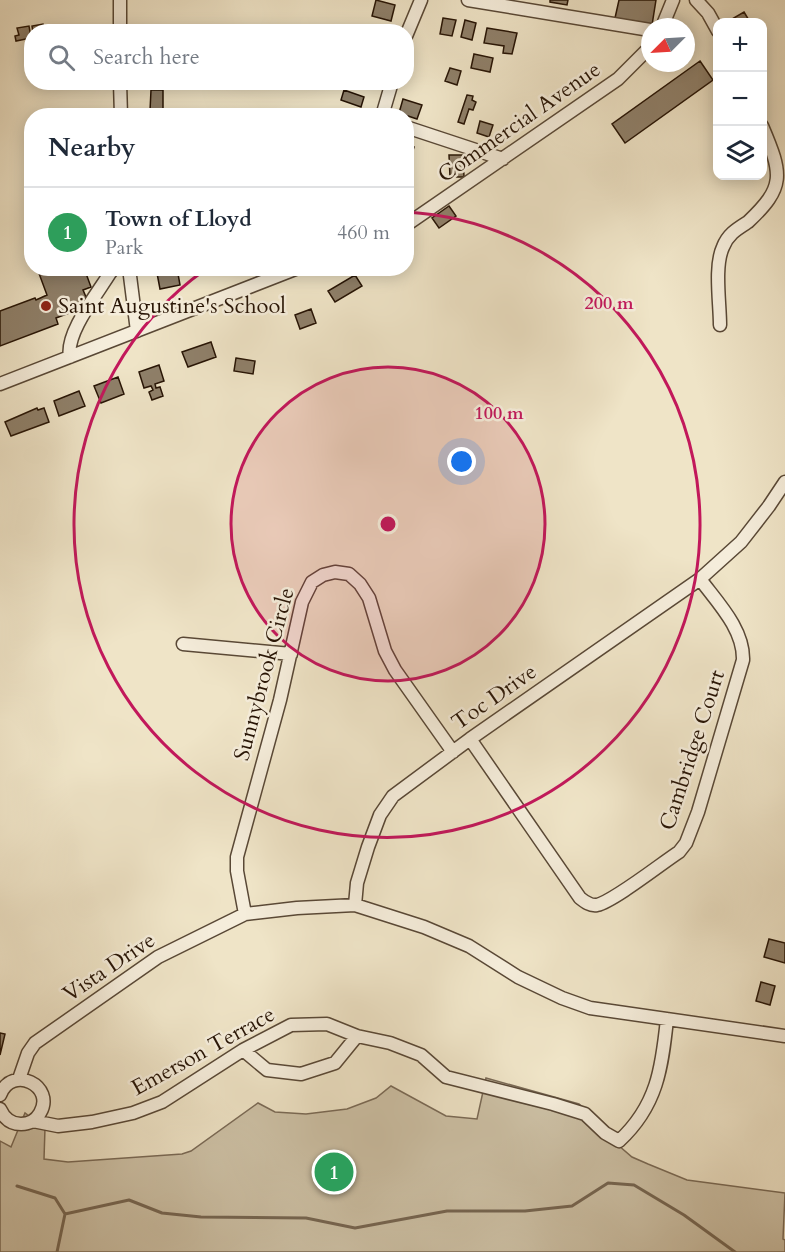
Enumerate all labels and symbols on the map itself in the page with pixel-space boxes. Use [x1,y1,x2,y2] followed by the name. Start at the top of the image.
[641,18,695,72] north arrow
[432,55,606,189] street label: Commercial Avenue
[58,291,286,321] place label: Saint Augustine's School
[584,291,634,316] text: 200 m
[39,299,53,313] marker: Saint Augustine's School
[474,401,524,426] text: 100 m
[447,447,476,476] your location
[378,514,398,534] centre of rings
[227,584,301,764] street label: Sunnybrook Circle
[446,657,542,737] street label: Toc Drive
[652,666,732,834] street label: Cambridge Court
[57,925,161,1009] street label: Vista Drive
[126,999,280,1103] street label: Emerson Terrace
[314,1150,354,1194] pin: 1

